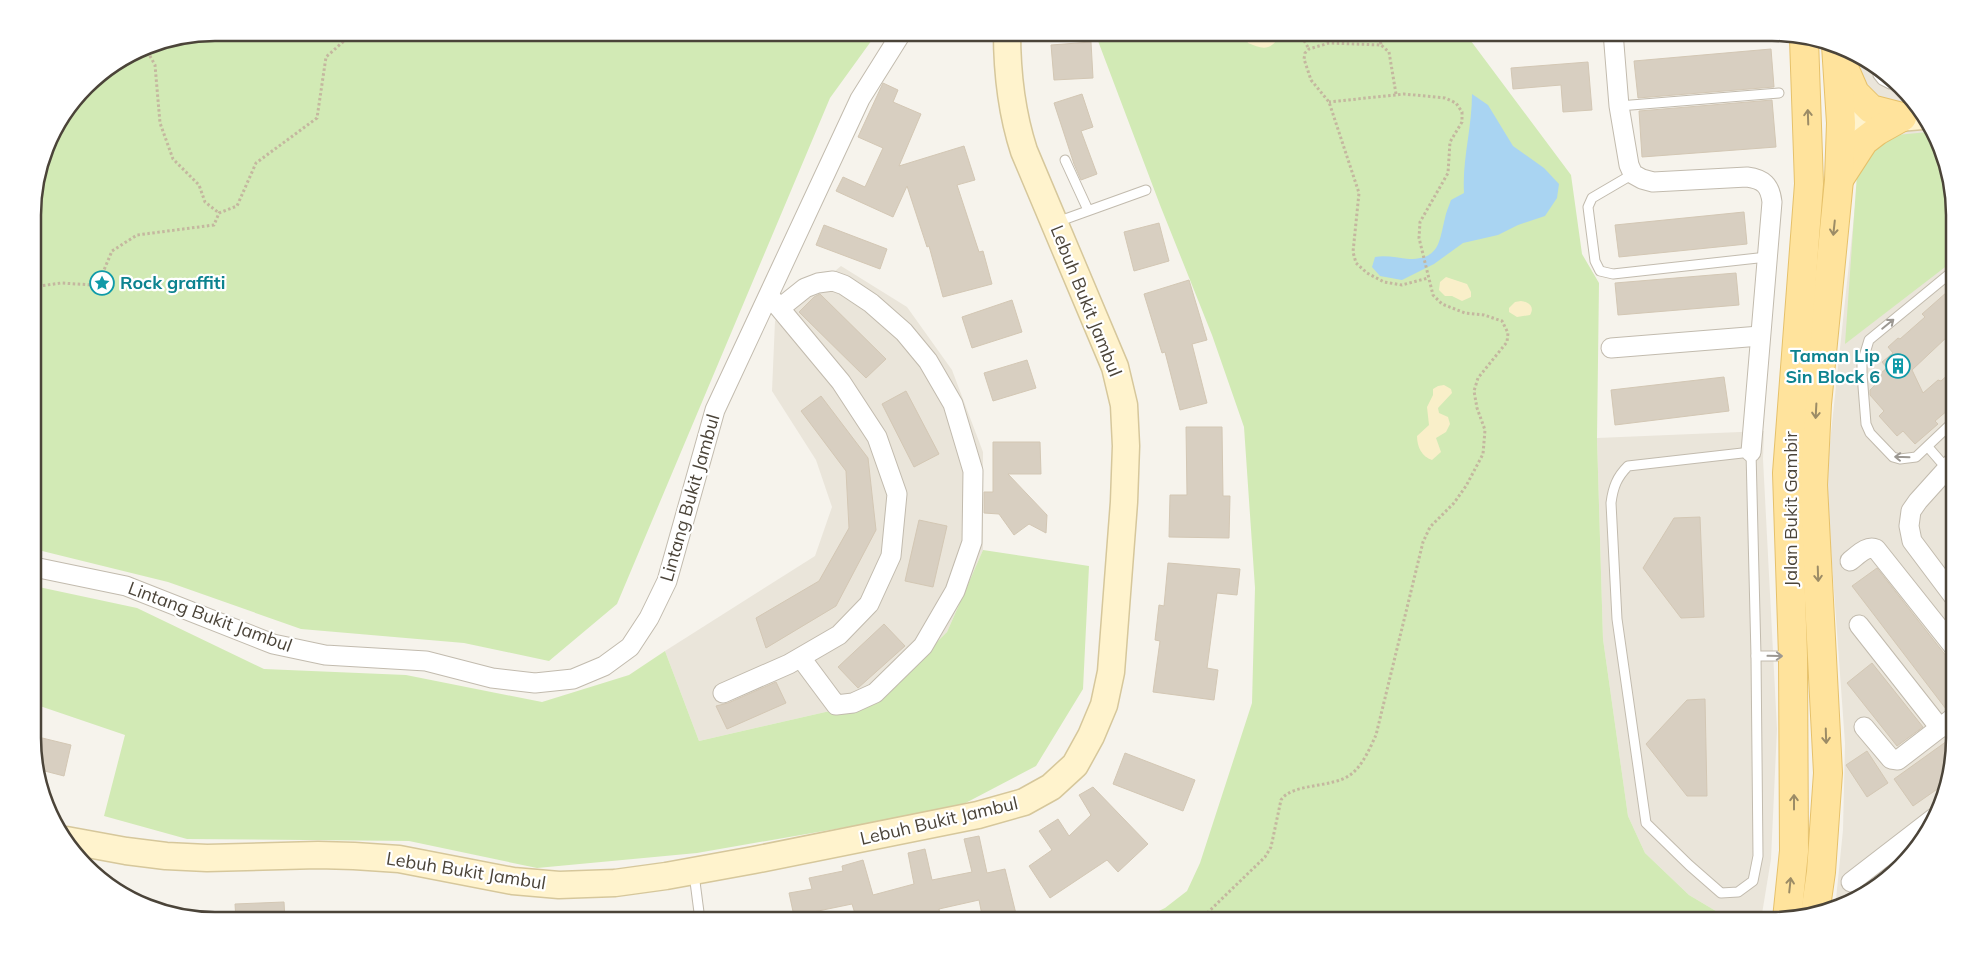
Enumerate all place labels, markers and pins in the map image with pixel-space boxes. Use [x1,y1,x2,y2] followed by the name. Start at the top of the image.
[89,270,115,296] place icon: Rock graffiti
[120,271,225,294] place label: Rock graffiti
[1785,344,1880,388] place label: Taman Lip Sin Block 6
[1885,353,1911,379] building icon: Taman Lip Sin Block 6

